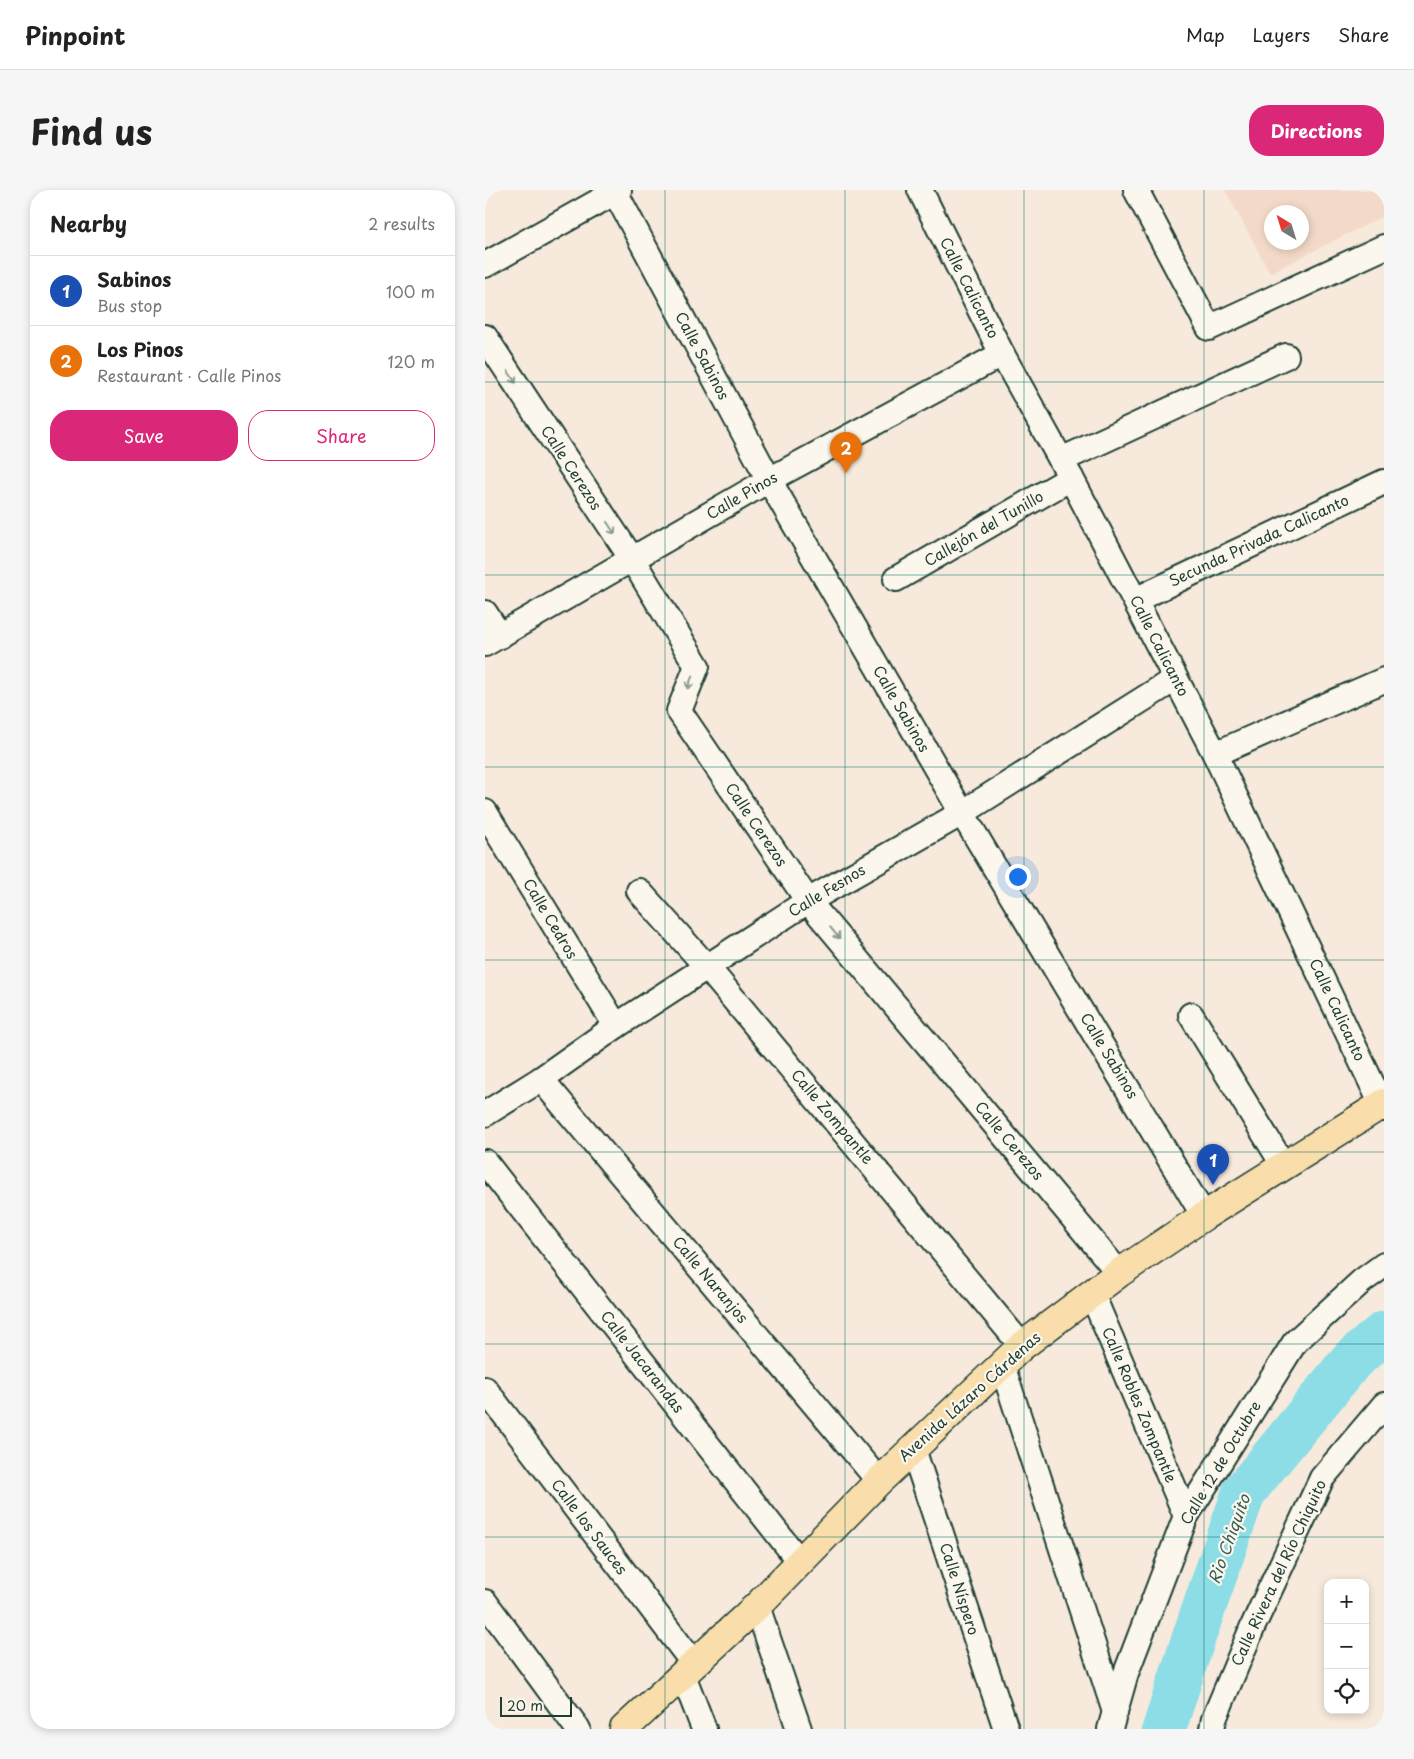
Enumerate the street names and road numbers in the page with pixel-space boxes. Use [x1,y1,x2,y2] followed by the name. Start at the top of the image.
[935,233,1006,342] street label: Calle Calicanto
[670,307,736,404] street label: Calle Sabinos
[536,420,608,514] street label: Calle Cerezos
[701,465,781,524] street label: Calle Pinos
[919,484,1047,571] street label: Callejón del Tunillo
[1165,488,1352,592] street label: Secunda Privada Calicanto
[1125,591,1196,700] street label: Calle Calicanto
[868,661,937,756] street label: Calle Sabinos
[721,777,794,871] street label: Calle Cerezos
[783,857,869,922] street label: Calle Fesnos
[518,874,585,963] street label: Calle Cedros
[1305,954,1372,1064] street label: Calle Calicanto
[1076,1008,1145,1103] street label: Calle Sabinos
[786,1063,880,1169] street label: Calle Zompantle
[970,1095,1050,1185] street label: Calle Cerezos
[668,1231,754,1328] street label: Calle Naranjos
[596,1305,691,1417] street label: Calle Jacarandas
[1097,1323,1184,1486] street label: Calle Robles Zompantle
[893,1326,1045,1466] street label: Avenida Lázaro Cárdenas
[1174,1396,1266,1529] street label: Calle 12 de Octubre
[547,1473,634,1579] street label: Calle los Sauces
[1224,1475,1331,1669] street label: Calle Rivera del Río Chiquito
[935,1539,986,1638] street label: Calle Níspero

